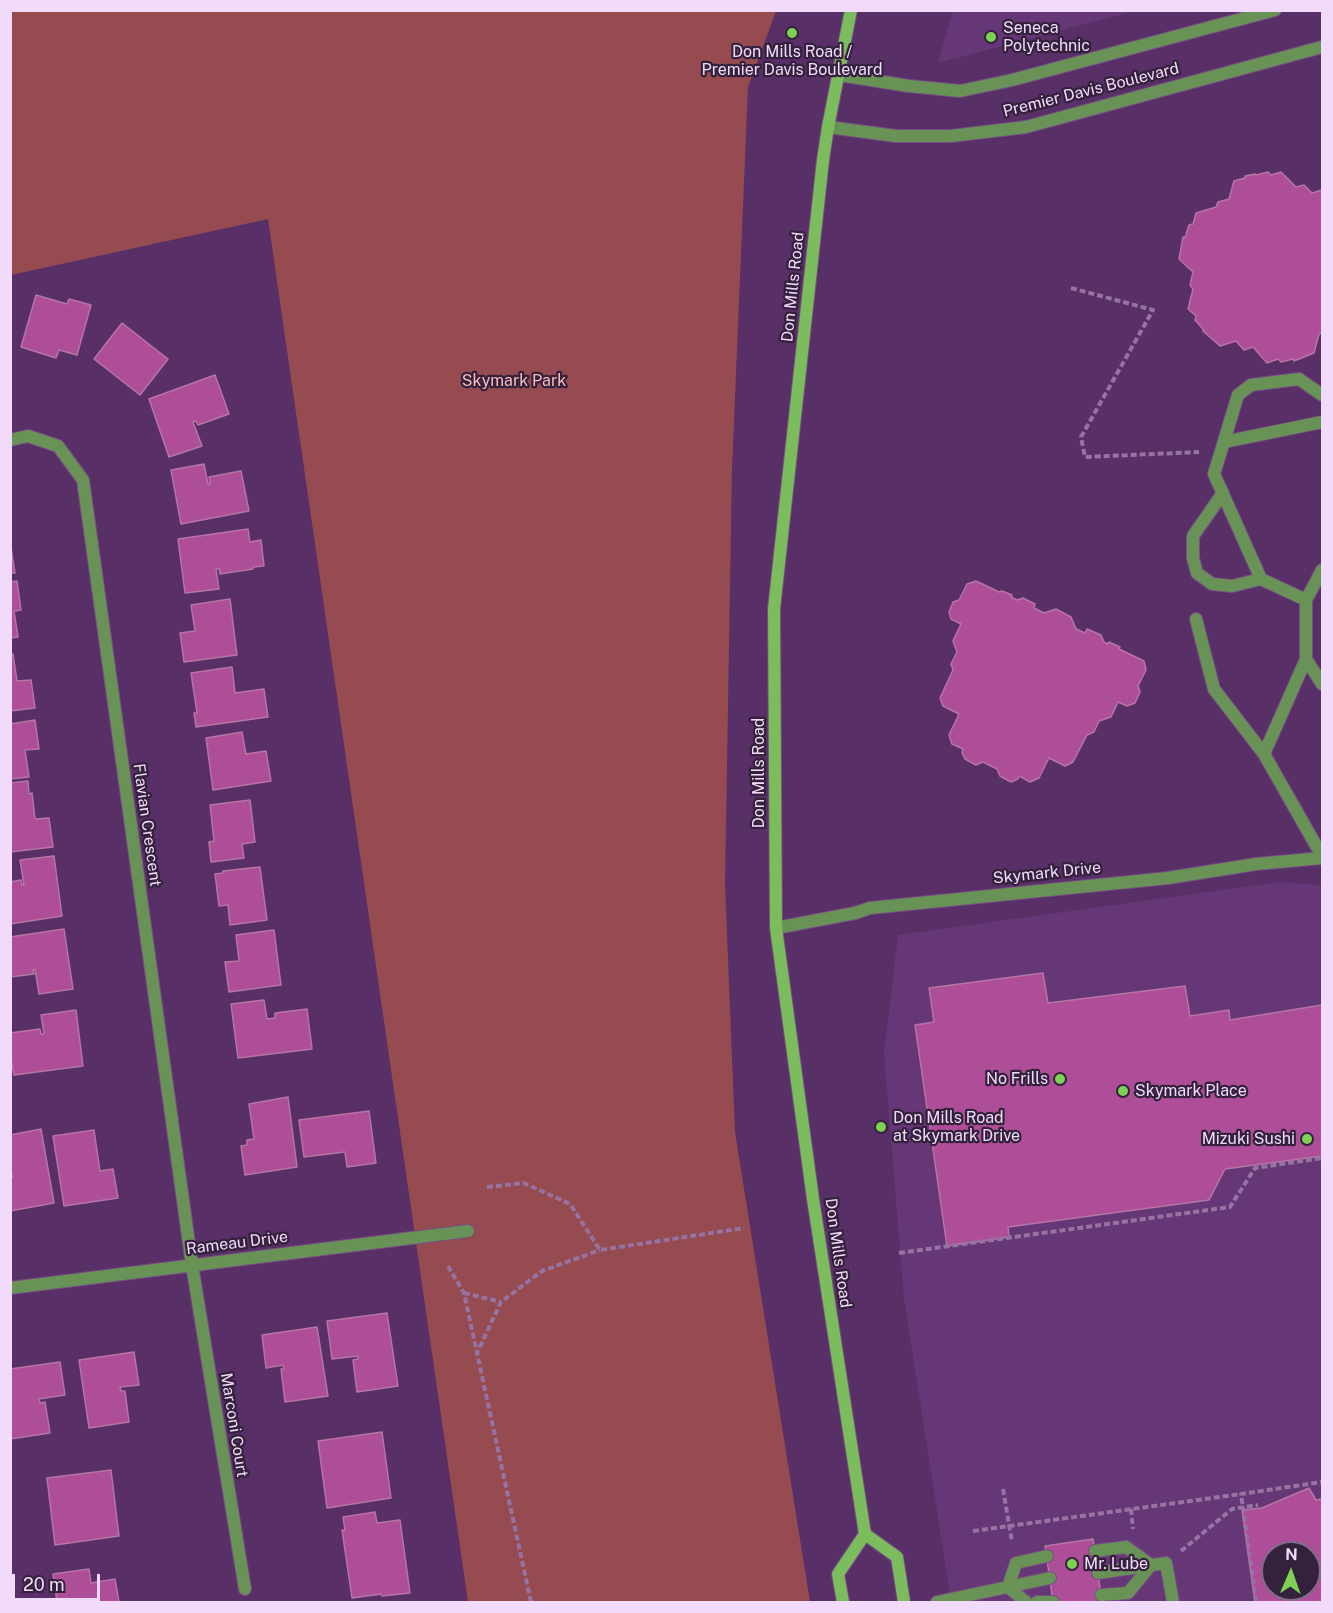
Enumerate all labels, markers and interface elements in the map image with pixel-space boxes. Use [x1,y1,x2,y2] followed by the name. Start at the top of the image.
[1003,18,1090,56] place label: Seneca Polytechnic
[785,26,799,40] marker: Don Mills Road / Premier Davis Boulevard
[984,30,998,44] marker: Seneca Polytechnic
[701,42,883,80] place label: Don Mills Road / Premier Davis Boulevard
[1001,59,1181,121] street label: Premier Davis Boulevard
[778,231,808,343] street label: Don Mills Road
[462,371,566,391] park label: Skymark Park
[749,718,769,828] street label: Don Mills Road
[129,762,165,888] street label: Flavian Crescent
[992,858,1102,888] street label: Skymark Drive
[986,1069,1048,1089] place label: No Frills
[1053,1072,1067,1086] marker: No Frills
[1135,1081,1247,1101] place label: Skymark Place
[1116,1084,1130,1098] marker: Skymark Place
[893,1108,1020,1146] place label: Don Mills Road at Skymark Drive
[874,1120,888,1134] marker: Don Mills Road at Skymark Drive
[1202,1129,1295,1149] place label: Mizuki Sushi
[1300,1132,1314,1146] marker: Mizuki Sushi
[821,1197,855,1309] street label: Don Mills Road
[185,1227,289,1259] street label: Rameau Drive
[216,1371,252,1479] street label: Marconi Court
[1261,1541,1321,1601] north arrow
[1285,1545,1298,1564] text: N
[1084,1554,1148,1574] place label: Mr. Lube
[1065,1557,1079,1571] marker: Mr. Lube
[15,1562,104,1600] scale bar
[23,1574,65,1595] text: 20 m

